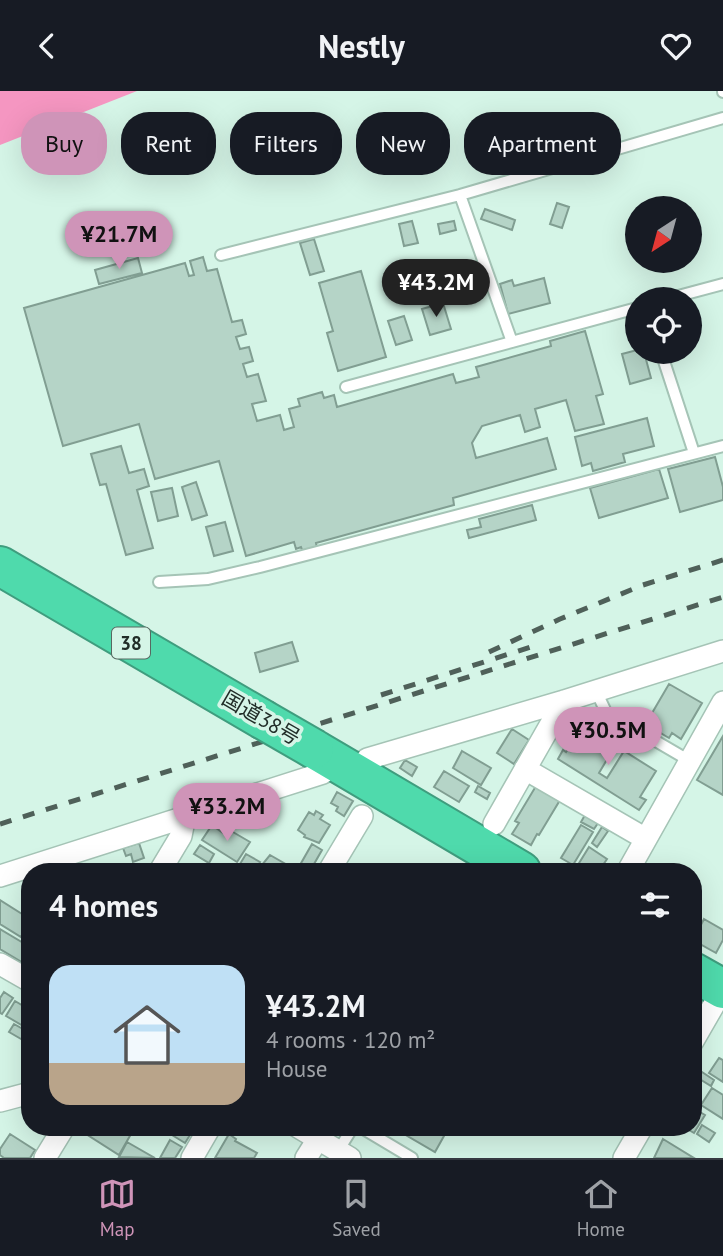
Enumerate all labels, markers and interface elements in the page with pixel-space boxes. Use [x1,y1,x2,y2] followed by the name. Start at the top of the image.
[318,25,405,67] text: Nestly
[28,27,66,65] icon: back
[657,27,695,65] icon: heart
[21,112,107,175] chip: Buy
[121,112,216,175] chip: Rent
[230,112,342,175] chip: Filters
[356,112,450,175] chip: New
[464,112,621,175] chip: Apartment
[625,196,702,273] north arrow
[625,196,702,364] map controls
[62,211,176,271] pin: ¥21.7M
[81,219,157,248] text: ¥21.7M
[379,259,493,319] pin: ¥43.2M
[398,267,474,296] text: ¥43.2M
[625,287,702,364] button: locate
[112,628,150,659] road number: 38
[217,684,305,751] street label: 国道38号
[551,707,665,767] pin: ¥30.5M
[570,715,646,744] text: ¥30.5M
[170,783,284,843] pin: ¥33.2M
[189,791,265,820] text: ¥33.2M
[49,886,158,925] text: 4 homes
[636,886,674,924] icon: filters
[266,986,365,1025] text: ¥43.2M
[105,993,189,1077] icon: home
[266,1025,435,1054] text: 4 rooms · 120 m²
[266,1054,328,1083] text: House
[98,1175,136,1241] tab: Map
[332,1175,381,1241] tab: Saved
[577,1175,625,1241] tab: Home

